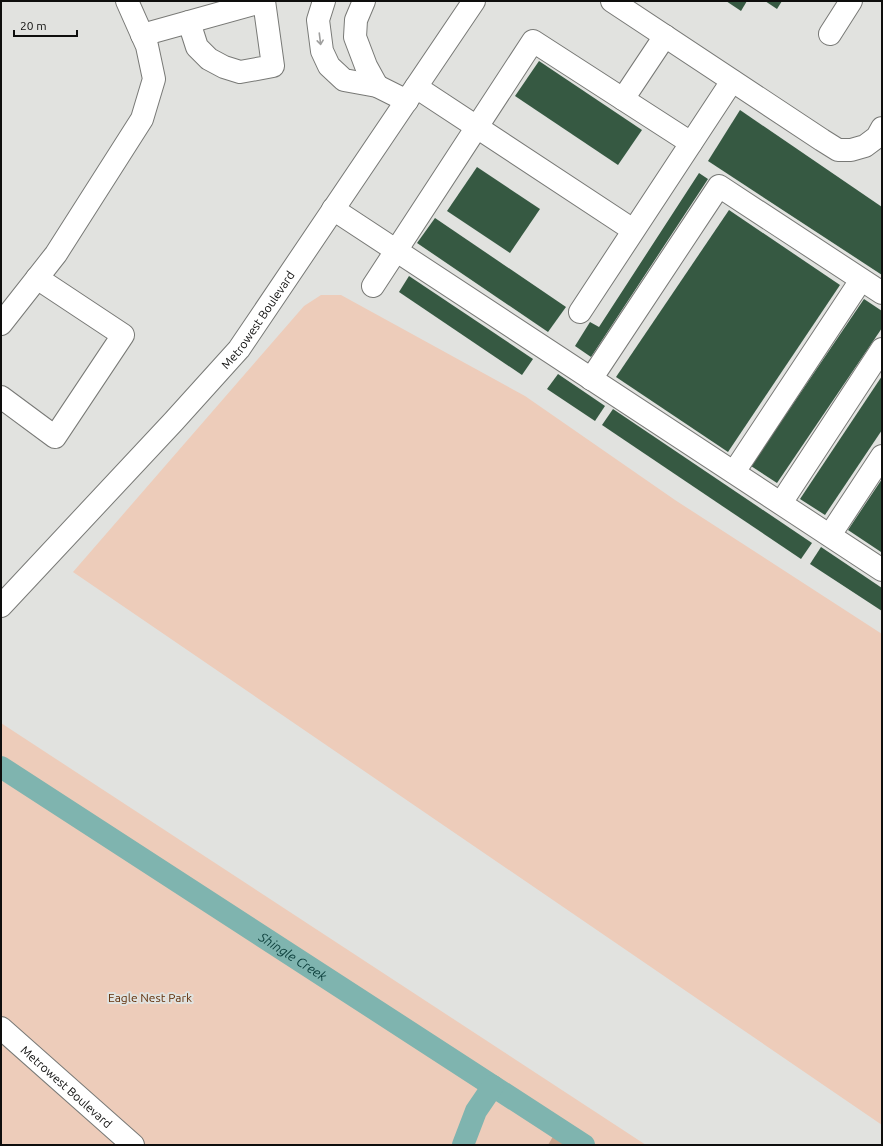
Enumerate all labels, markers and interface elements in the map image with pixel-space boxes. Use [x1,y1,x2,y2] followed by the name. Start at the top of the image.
[14,12,77,38] scale bar
[20,19,47,32] text: 20 m
[316,32,324,45] one-way arrow
[218,268,297,371] street label: Metrowest Boulevard
[256,929,330,983] water label: Shingle Creek
[108,991,192,1004] park label: Eagle Nest Park
[19,1043,115,1130] street label: Metrowest Boulevard

